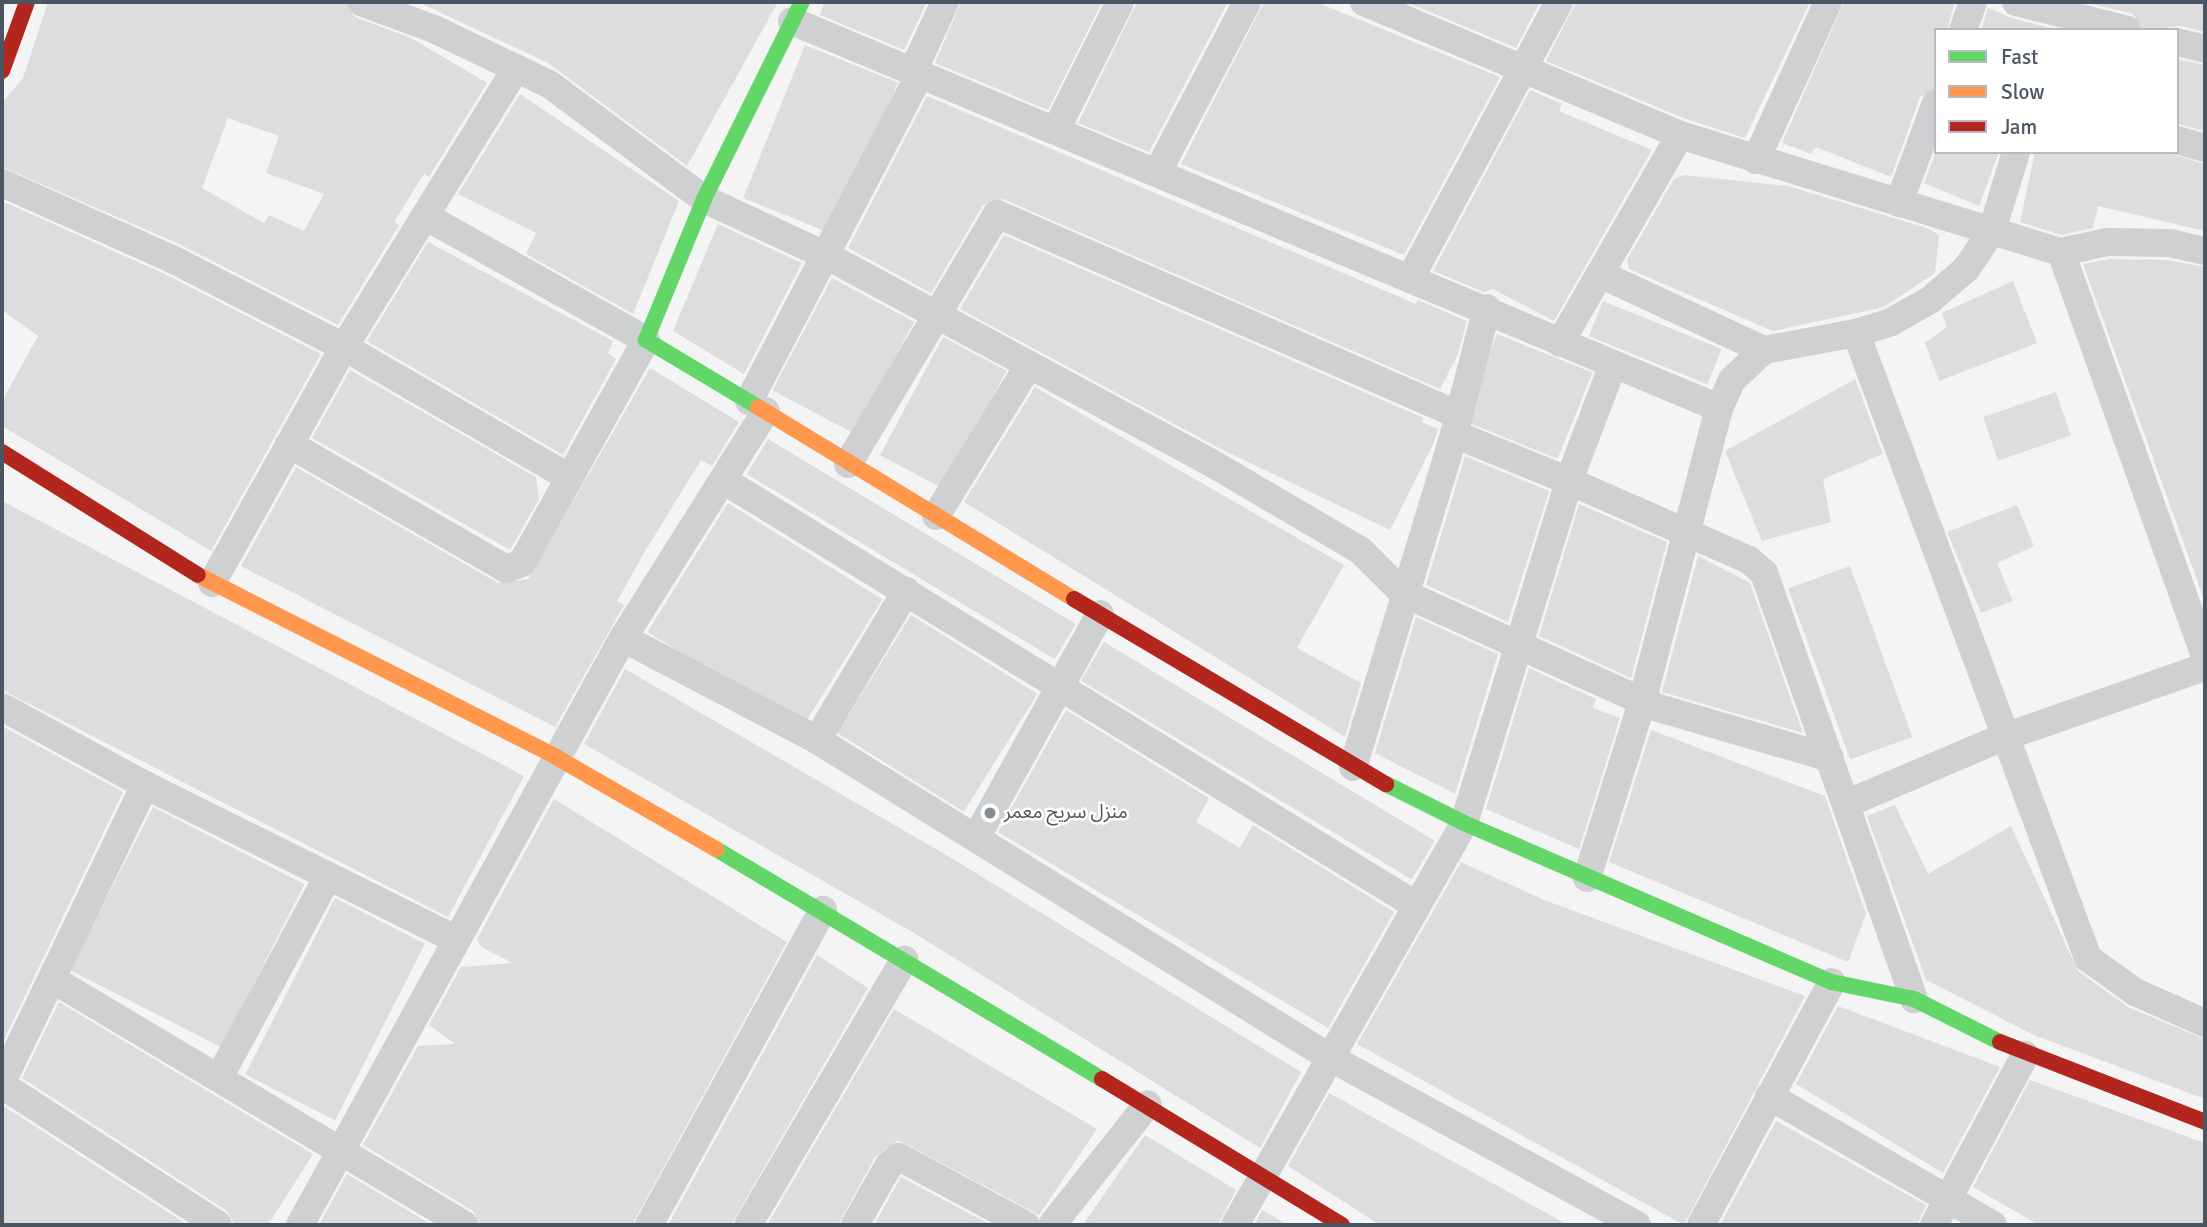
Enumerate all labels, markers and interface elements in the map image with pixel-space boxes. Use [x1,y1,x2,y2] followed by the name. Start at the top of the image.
[1934,28,2179,154] legend
[2001,44,2038,70] text: Fast
[2001,79,2045,105] text: Slow
[2001,114,2037,140] text: Jam
[1004,802,1128,824] place label: منزل سريح معمر
[982,805,998,821] marker: منزل سريح معمر

